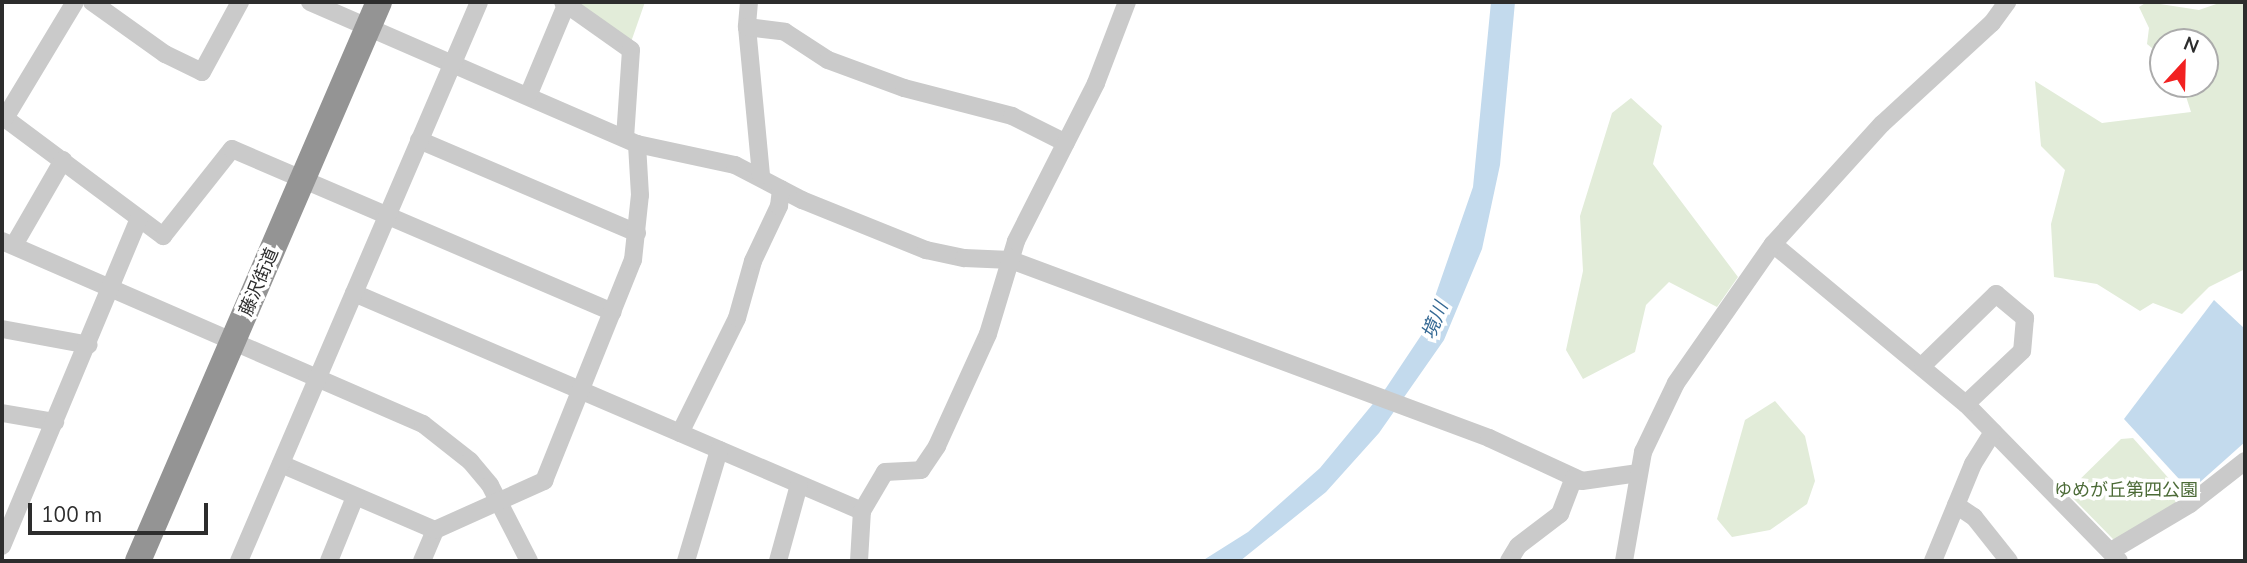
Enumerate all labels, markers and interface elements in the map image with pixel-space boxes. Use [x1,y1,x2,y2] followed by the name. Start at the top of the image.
[2149,28,2219,98] north arrow
[2180,31,2203,60] text: N
[235,245,283,319] street label: 藤沢街道
[1418,299,1454,343] water label: 境川
[2054,479,2198,501] park label: ゆめが丘第四公園
[32,490,212,534] scale bar
[41,501,102,529] text: 100 m

